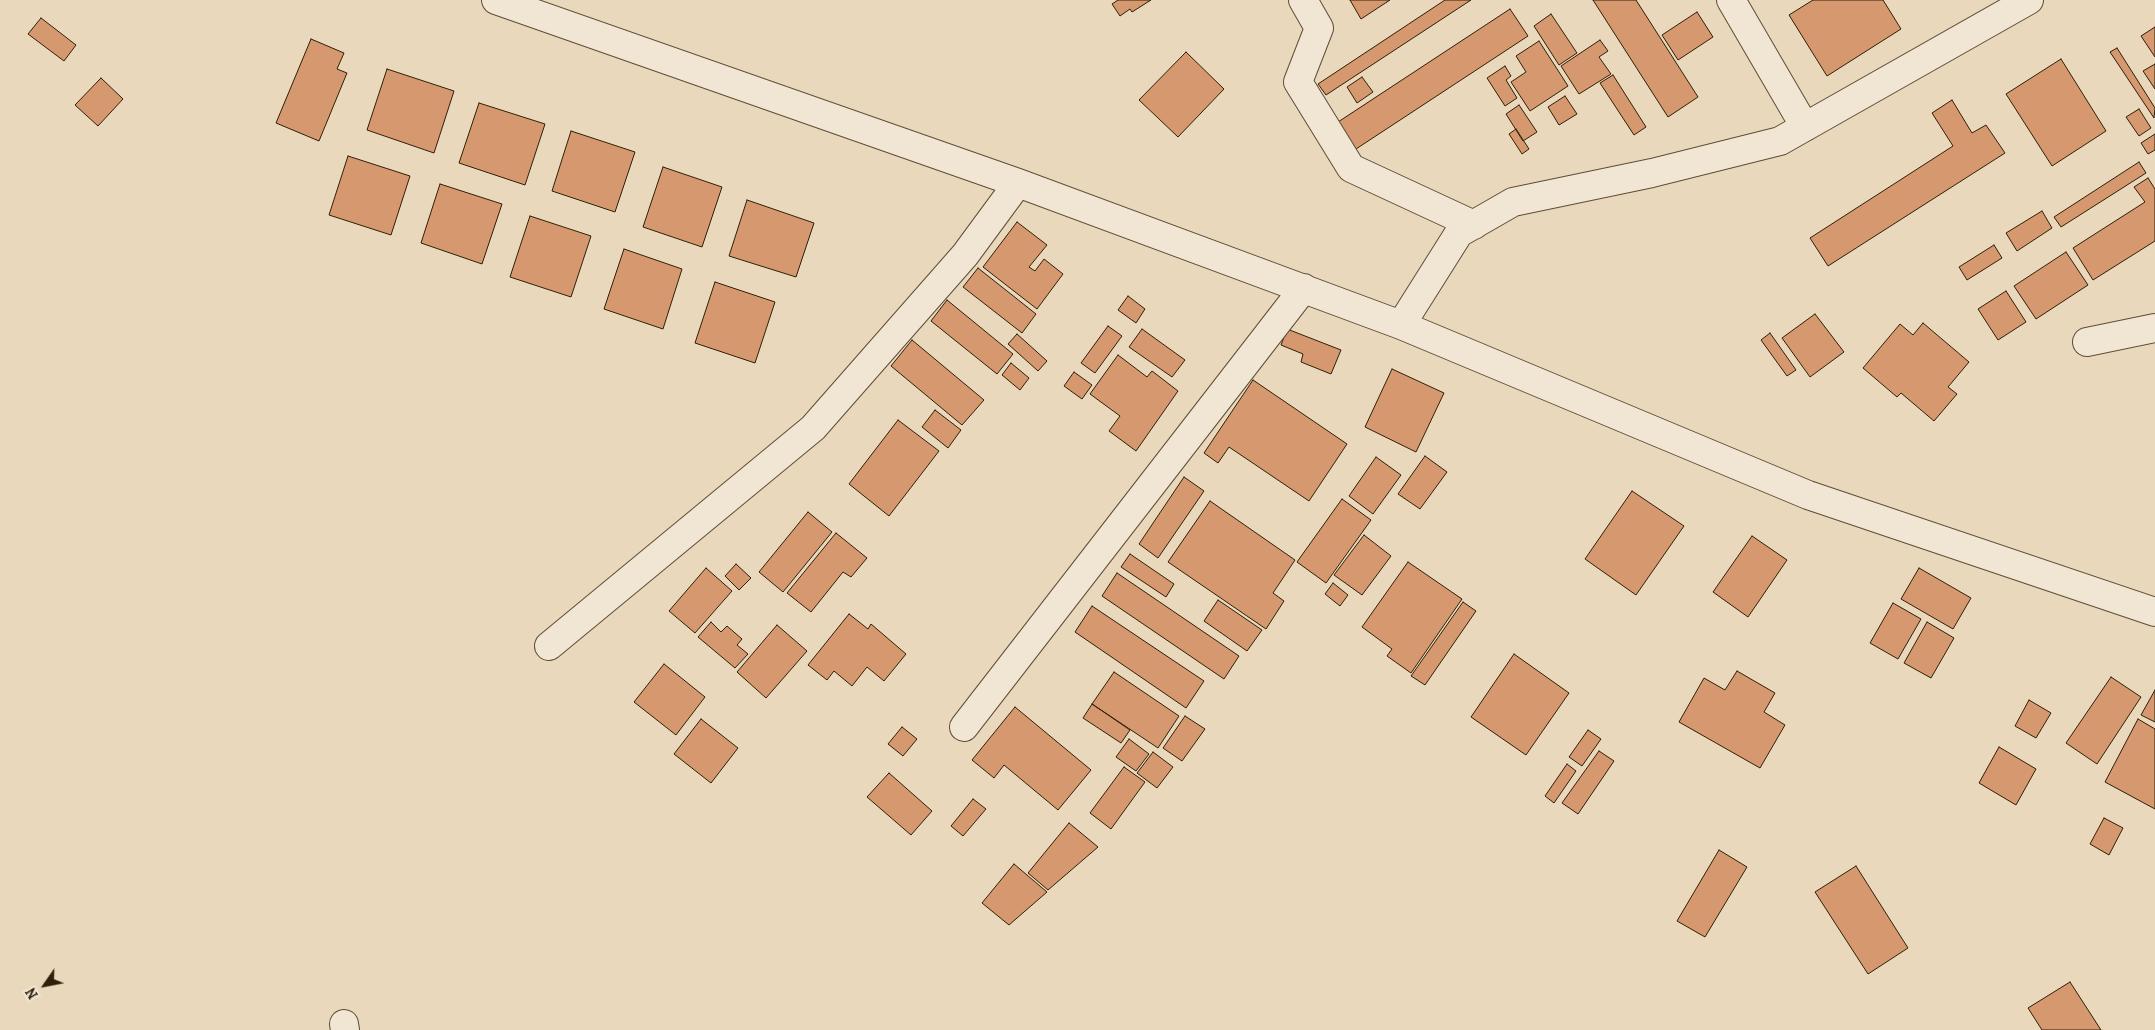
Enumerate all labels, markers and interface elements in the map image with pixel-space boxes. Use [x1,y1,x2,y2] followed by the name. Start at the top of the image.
[20,960,70,1010] north arrow
[21,984,43,1003] text: N

